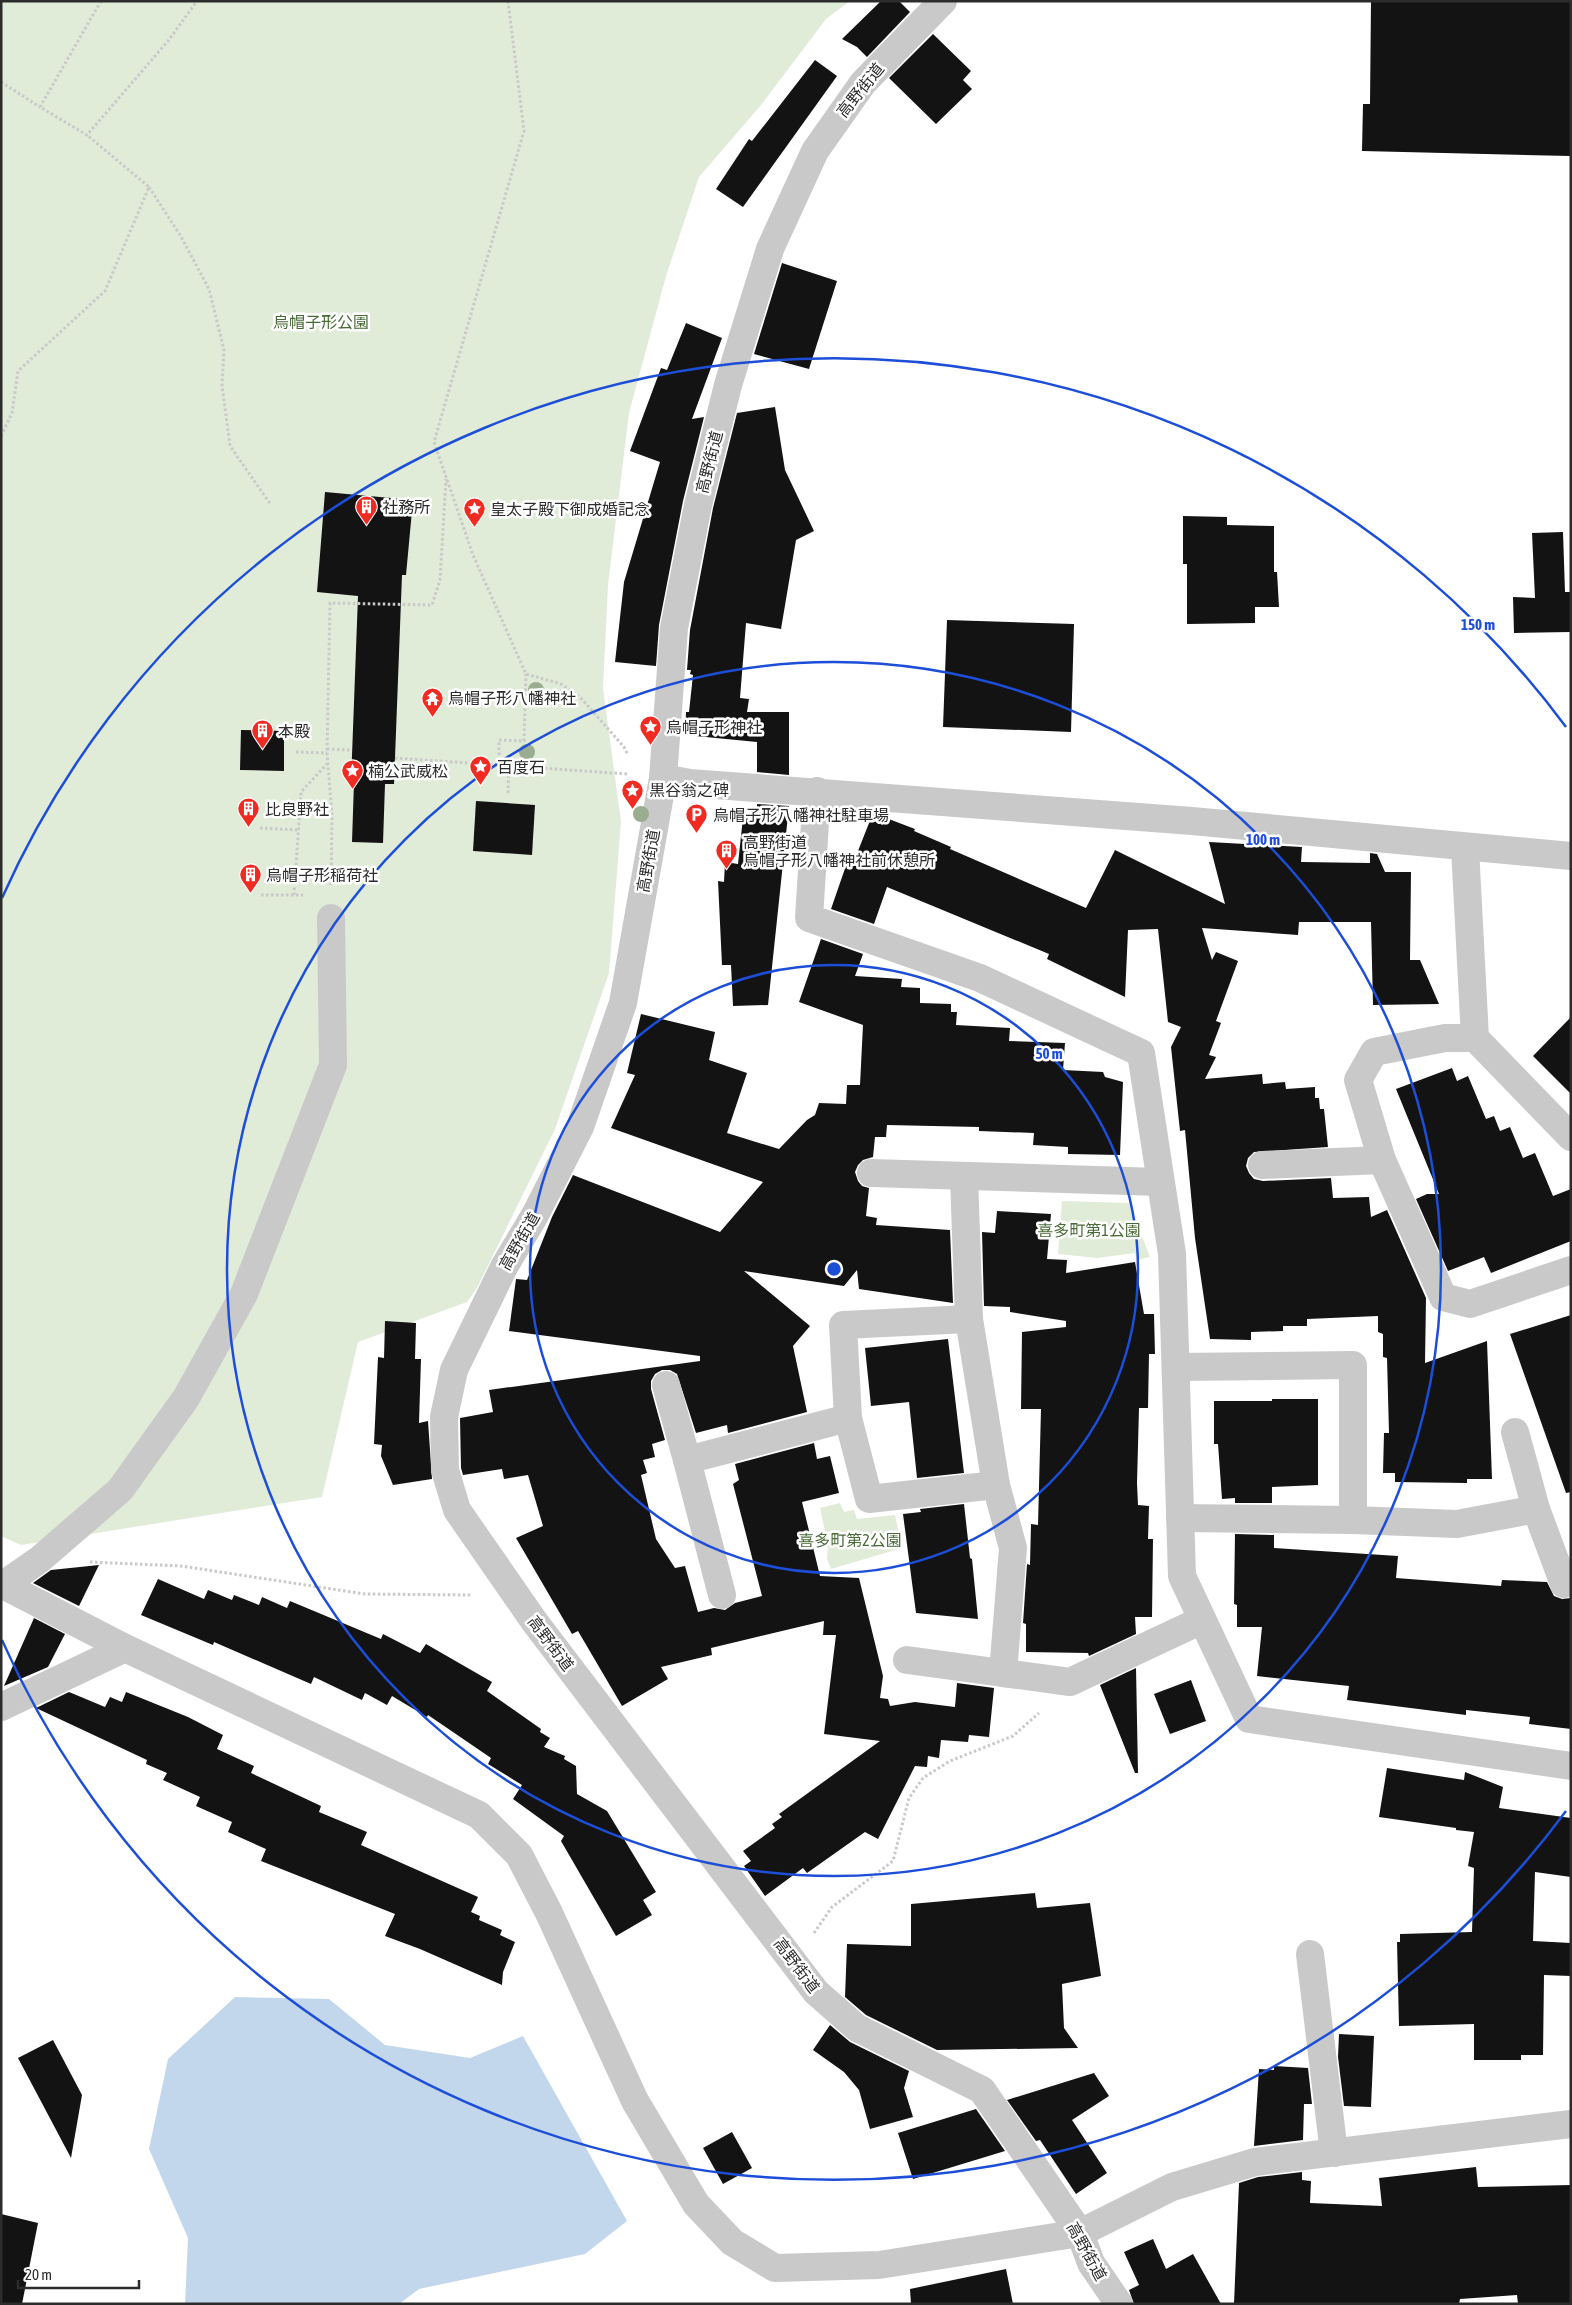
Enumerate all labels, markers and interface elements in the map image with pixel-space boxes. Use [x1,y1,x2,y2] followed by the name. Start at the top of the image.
[833,59,887,121] street label: 高野街道
[273,313,369,331] park label: 烏帽子形公園
[693,429,725,495] street label: 高野街道
[354,495,378,526] building icon: 社務所
[462,497,486,528] place icon: 皇太子殿下御成婚記念
[382,498,430,516] place label: 社務所
[490,500,650,518] place label: 皇太子殿下御成婚記念
[1461,616,1495,633] text: 150 m
[420,686,444,717] temple icon: 烏帽子形八幡神社
[448,689,576,707] place label: 烏帽子形八幡神社
[638,715,662,746] place icon: 烏帽子形神社
[666,718,762,736] place label: 烏帽子形神社
[250,719,274,750] building icon: 本殿
[278,722,310,740] place label: 本殿
[469,755,493,786] place icon: 百度石
[497,758,545,776] place label: 百度石
[340,759,364,790] place icon: 楠公武威松
[368,762,448,780] place label: 楠公武威松
[621,778,645,809] place icon: 黒谷翁之碑
[649,781,729,799] place label: 黒谷翁之碑
[237,797,261,828] building icon: 比良野社
[265,800,329,818] place label: 比良野社
[685,803,709,834] parking icon: 烏帽子形八幡神社駐車場
[713,806,889,824] place label: 烏帽子形八幡神社駐車場
[634,828,662,894] street label: 高野街道
[1246,831,1280,848] text: 100 m
[743,833,935,869] place label: 高野街道 烏帽子形八幡神社前休憩所
[715,839,739,870] building icon: 高野街道 烏帽子形八幡神社前休憩所
[238,863,262,894] building icon: 烏帽子形稲荷社
[266,866,378,884] place label: 烏帽子形稲荷社
[1036,1045,1063,1062] text: 50 m
[495,1209,543,1273] street label: 高野街道
[1037,1221,1141,1239] park label: 喜多町第1公園
[825,1260,843,1278] centre of rings
[798,1531,902,1549] park label: 喜多町第2公園
[525,1612,577,1674] street label: 高野街道
[771,1934,823,1996] street label: 高野街道
[1064,2219,1110,2283] street label: 高野街道
[18,2258,139,2290] scale bar
[25,2266,52,2283] text: 20 m

